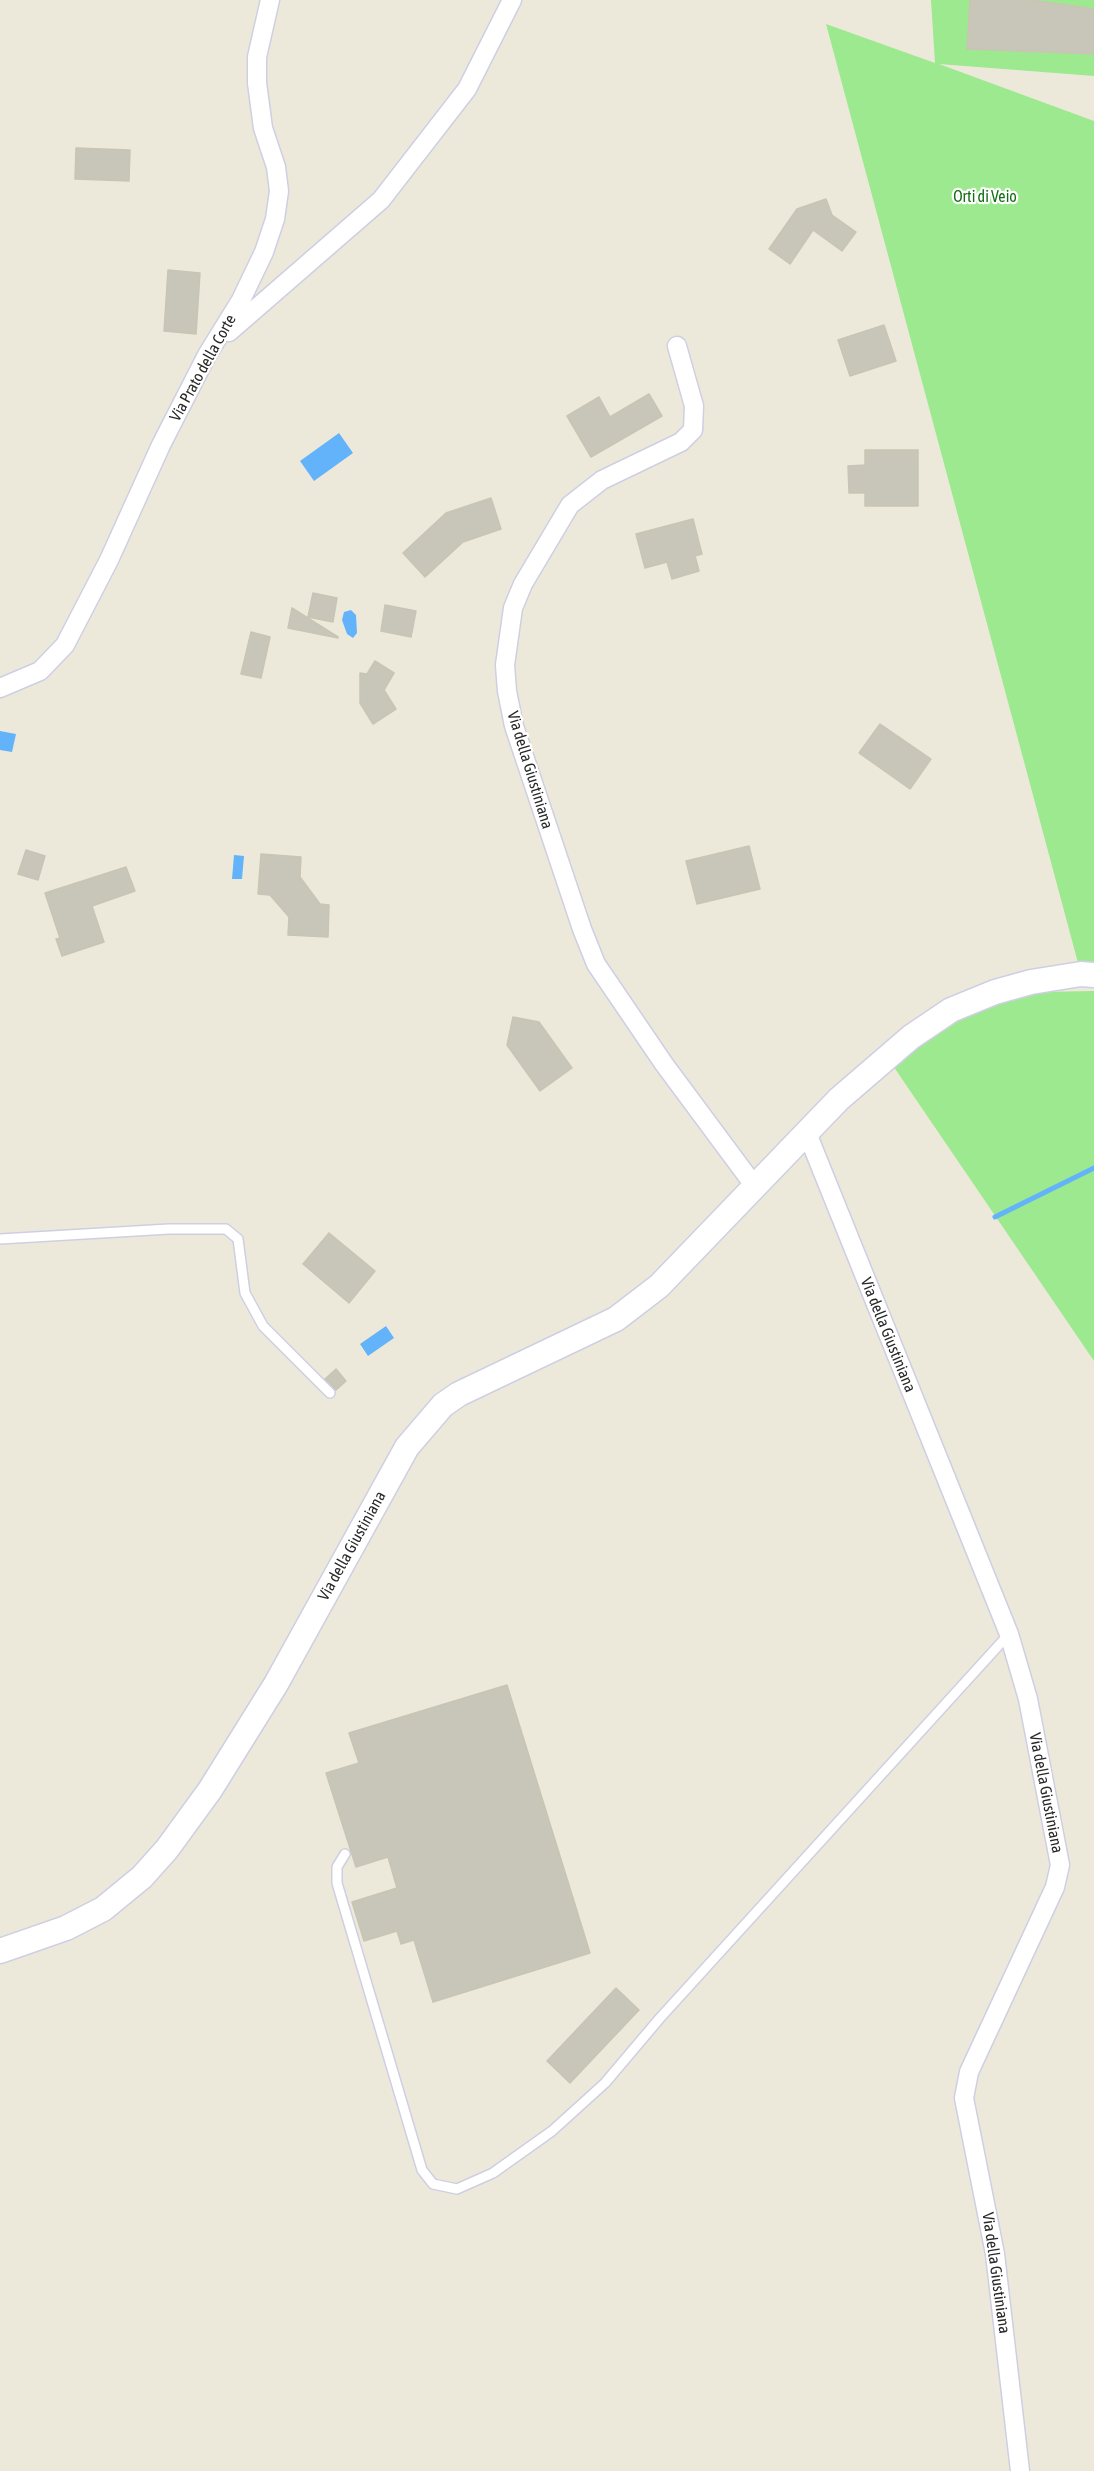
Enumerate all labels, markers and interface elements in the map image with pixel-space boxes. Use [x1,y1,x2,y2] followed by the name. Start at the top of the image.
[953,187,1017,207] park label: Orti di Veio
[166,311,240,425] street label: Via Prato della Corte
[503,709,557,831] street label: Via della Giustiniana
[856,1275,920,1395] street label: Via della Giustiniana
[314,1488,390,1604] street label: Via della Giustiniana
[1025,1731,1067,1855] street label: Via della Giustiniana
[978,2211,1014,2335] street label: Via della Giustiniana

